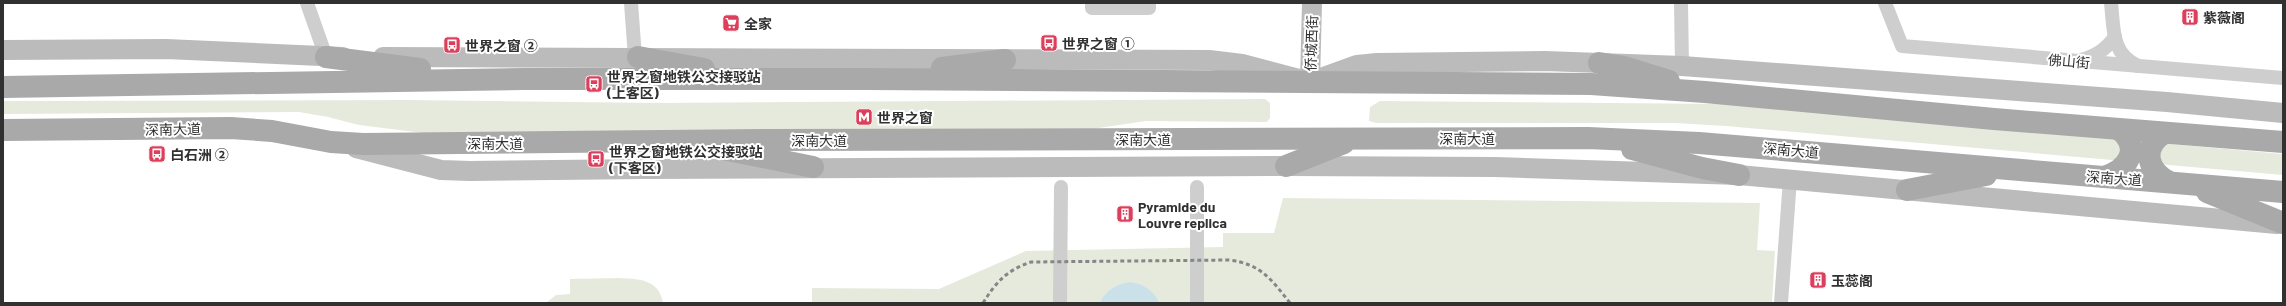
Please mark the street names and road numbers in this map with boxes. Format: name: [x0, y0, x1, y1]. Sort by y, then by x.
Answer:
street label: 侨城西街: [1302, 15, 1320, 71]
street label: 佛山街: [2047, 51, 2091, 71]
street label: 深南大道: [145, 120, 201, 138]
street label: 深南大道: [1439, 130, 1495, 147]
street label: 深南大道: [1115, 131, 1171, 148]
street label: 深南大道: [791, 132, 847, 149]
street label: 深南大道: [467, 135, 523, 152]
street label: 深南大道: [1762, 139, 1820, 161]
street label: 深南大道: [2085, 168, 2143, 188]

